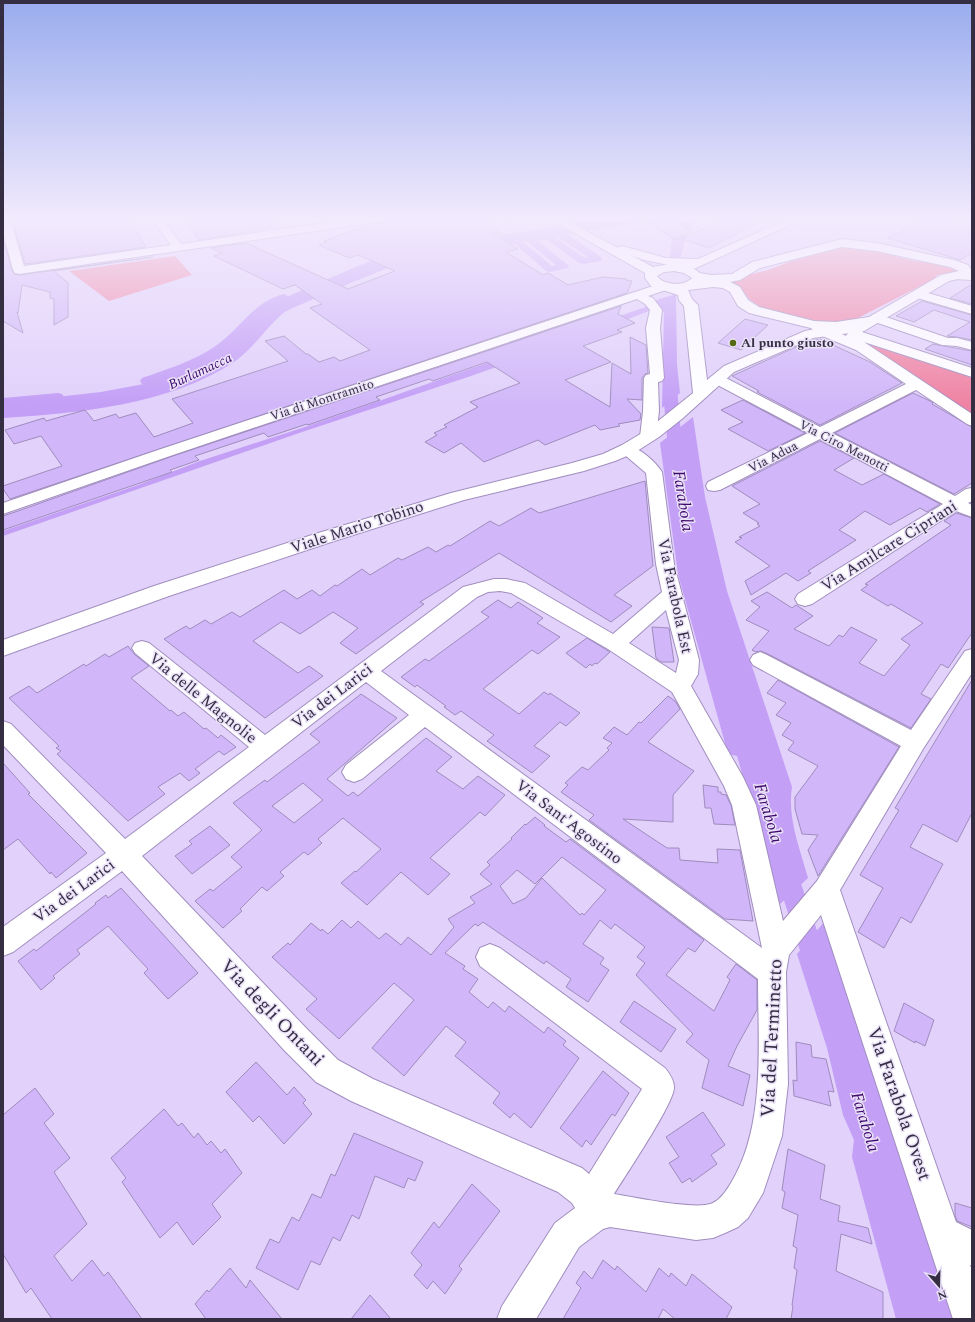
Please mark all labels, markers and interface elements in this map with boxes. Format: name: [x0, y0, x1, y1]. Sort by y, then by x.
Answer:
place label: Al punto giusto: [741, 333, 834, 353]
marker: Al punto giusto: [728, 338, 738, 348]
water label: Burlamacca: [165, 347, 235, 395]
street label: Via di Montramito: [267, 374, 377, 426]
street label: Via Ciro Menotti: [795, 415, 893, 477]
street label: Via Adua: [745, 436, 802, 478]
water label: Farabola: [665, 468, 701, 534]
street label: Viale Mario Tobino: [287, 494, 427, 560]
street label: Via Amilcare Cipriani: [816, 494, 962, 598]
street label: Via Farabola Est: [651, 536, 699, 656]
street label: Via delle Magnolie: [144, 647, 262, 749]
street label: Via dei Larici: [286, 657, 378, 735]
street label: Via Sant'Agostino: [510, 774, 628, 870]
water label: Farabola: [747, 780, 790, 847]
street label: Via dei Larici: [28, 853, 120, 929]
street label: Via degli Ontani: [213, 953, 331, 1073]
street label: Via del Terminetto: [753, 958, 791, 1118]
street label: Via Farabola Ovest: [862, 1024, 936, 1184]
water label: Farabola: [846, 1090, 884, 1154]
north arrow: [919, 1266, 959, 1306]
text: N: [935, 1285, 949, 1304]

